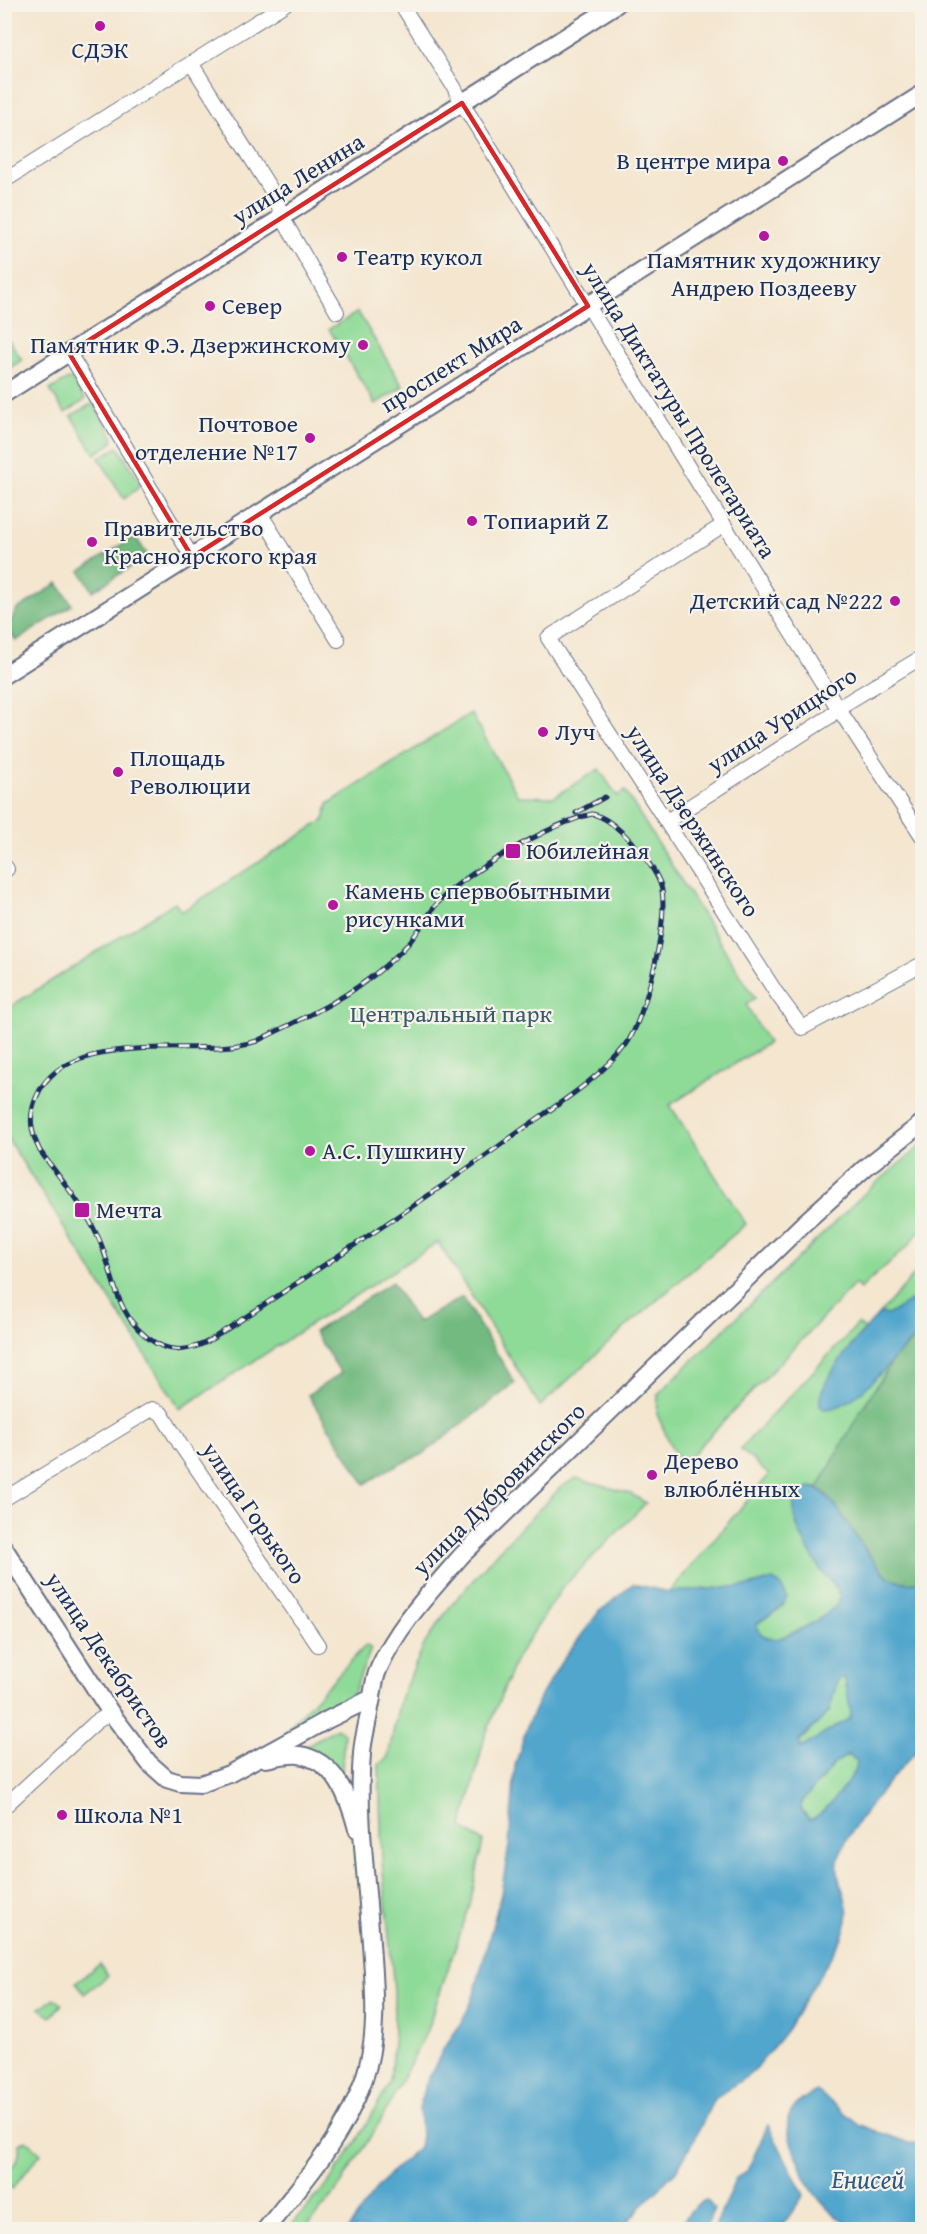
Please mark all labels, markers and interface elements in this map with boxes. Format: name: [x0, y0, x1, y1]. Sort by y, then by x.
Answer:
marker: СДЭК: [93, 19, 107, 33]
place label: СДЭК: [72, 32, 129, 67]
street label: улица Ленина: [224, 124, 371, 234]
place label: В центре мира: [616, 143, 772, 178]
marker: В центре мира: [776, 154, 790, 168]
marker: Памятник художнику Андрею Поздееву: [757, 229, 771, 243]
place label: Театр кукол: [354, 239, 483, 274]
place label: Памятник художнику Андрею Поздееву: [647, 242, 881, 305]
marker: Театр кукол: [335, 250, 349, 264]
street label: улица Диктатуры Пролетариата: [573, 254, 786, 565]
place label: Север: [222, 288, 282, 323]
marker: Север: [203, 299, 217, 313]
street label: проспект Мира: [373, 306, 529, 421]
place label: Памятник Ф.Э. Дзержинскому: [30, 327, 351, 362]
marker: Памятник Ф.Э. Дзержинскому: [356, 338, 370, 352]
place label: Почтовое отделение №17: [135, 406, 298, 469]
marker: Почтовое отделение №17: [303, 431, 317, 445]
place label: Топиарий Z: [484, 503, 608, 538]
place label: Правительство Красноярского края: [104, 510, 317, 573]
marker: Топиарий Z: [465, 514, 479, 528]
marker: Правительство Красноярского края: [85, 535, 99, 549]
place label: Детский сад №222: [689, 583, 883, 618]
marker: Детский сад №222: [888, 594, 902, 608]
street label: улица Урицкого: [699, 658, 864, 782]
place label: Луч: [555, 714, 595, 749]
street label: улица Дзержинского: [617, 717, 769, 924]
marker: Луч: [536, 725, 550, 739]
place label: Площадь Революции: [130, 740, 251, 803]
marker: Площадь Революции: [111, 765, 125, 779]
place label: Юбилейная: [526, 833, 649, 868]
marker: Юбилейная: [504, 842, 522, 860]
place label: Камень с первобытными рисунками: [345, 873, 611, 936]
marker: Камень с первобытными рисунками: [326, 898, 340, 912]
park label: Центральный парк: [350, 996, 552, 1031]
place label: А.С. Пушкину: [322, 1133, 465, 1168]
marker: А.С. Пушкину: [303, 1144, 317, 1158]
place label: Мечта: [96, 1192, 163, 1227]
marker: Мечта: [73, 1201, 91, 1219]
street label: улица Дубровинского: [403, 1394, 593, 1584]
street label: улица Горького: [193, 1434, 315, 1591]
place label: Дерево влюблённых: [663, 1443, 801, 1506]
marker: Дерево влюблённых: [645, 1468, 659, 1482]
street label: улица Декабристов: [37, 1564, 182, 1755]
place label: Школа №1: [74, 1797, 183, 1832]
marker: Школа №1: [55, 1808, 69, 1822]
water label: Енисей: [831, 2159, 905, 2198]

